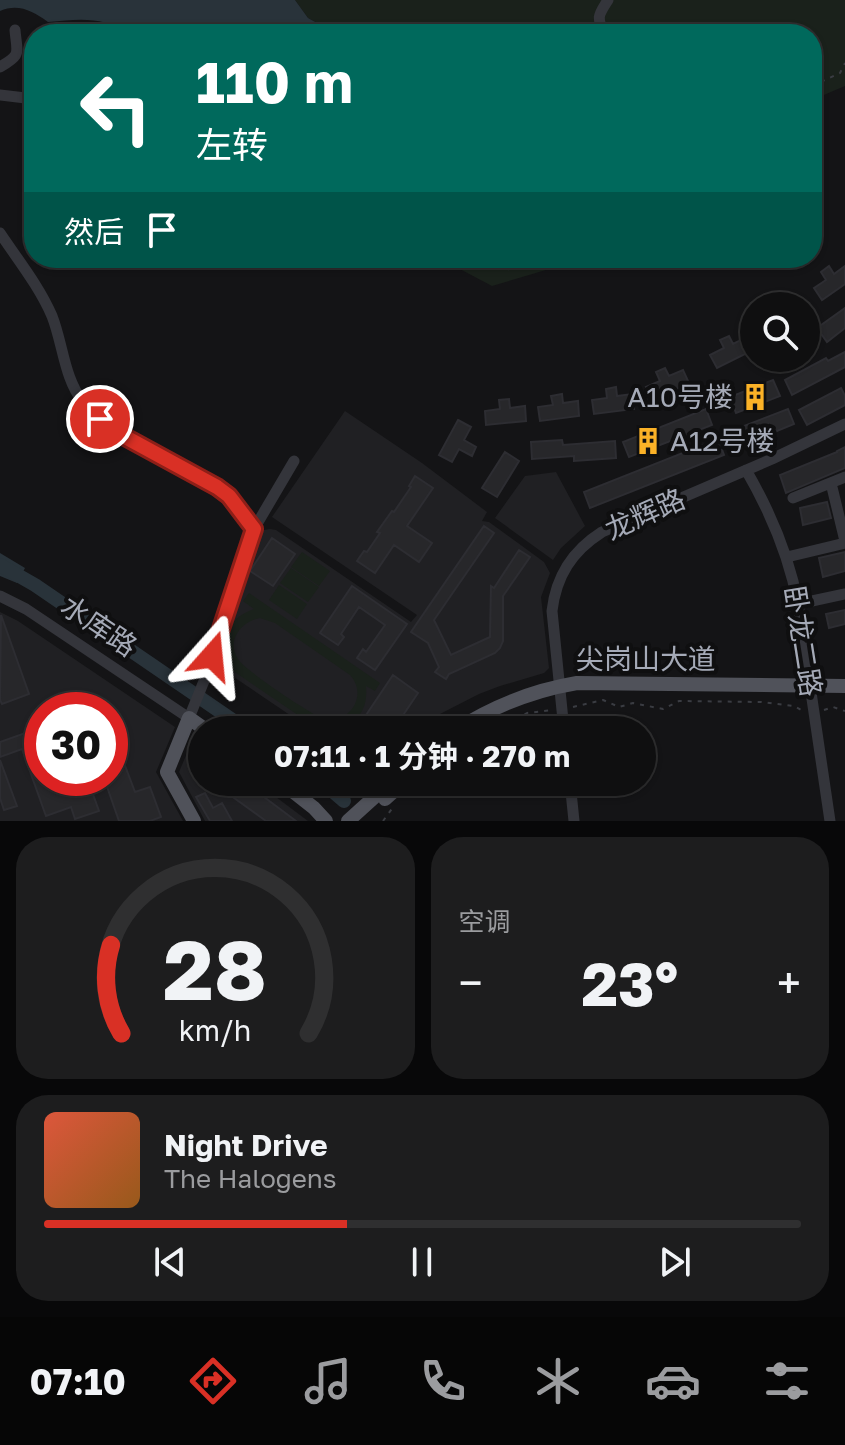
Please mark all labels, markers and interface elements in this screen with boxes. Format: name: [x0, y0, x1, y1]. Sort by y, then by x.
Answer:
text: 110 m: [196, 48, 353, 115]
icon: left: [64, 56, 168, 160]
text: 左转: [196, 123, 268, 166]
icon: arrive: [140, 208, 184, 252]
text: 然后: [64, 214, 124, 250]
map controls: [740, 292, 820, 372]
button: search: [740, 292, 820, 372]
place label: A10号楼: [627, 380, 733, 413]
building icon: A10号楼: [740, 382, 770, 412]
pin: [66, 385, 134, 453]
icon: arrive: [78, 397, 122, 441]
place label: A12号楼: [670, 424, 775, 457]
building icon: A12号楼: [633, 426, 663, 456]
street label: 龙辉路: [600, 481, 690, 546]
street label: 卧龙二路: [778, 583, 829, 699]
street label: 水库路: [55, 588, 143, 663]
position arrow: [170, 614, 254, 698]
street label: 尖岗山大道: [576, 642, 716, 675]
speed limit sign: 30: [24, 692, 128, 796]
text: 07:11 · 1 分钟 · 270 m: [274, 738, 570, 774]
text: 空调: [459, 906, 511, 937]
text: 28: [163, 918, 267, 1018]
text: 23°: [581, 947, 678, 1019]
text: −: [459, 956, 483, 1009]
text: +: [777, 956, 801, 1009]
text: km/h: [179, 1013, 252, 1047]
text: Night Drive: [164, 1127, 328, 1163]
text: The Halogens: [164, 1163, 337, 1194]
icon: previous: [148, 1240, 192, 1284]
icon: pause: [400, 1240, 444, 1284]
icon: next: [653, 1240, 697, 1284]
icon: directions: [185, 1353, 241, 1409]
icon: music: [300, 1353, 356, 1409]
icon: phone: [415, 1353, 471, 1409]
icon: climate: [530, 1353, 586, 1409]
icon: car: [645, 1353, 701, 1409]
icon: filters: [759, 1353, 815, 1409]
text: 07:10: [29, 1360, 126, 1403]

